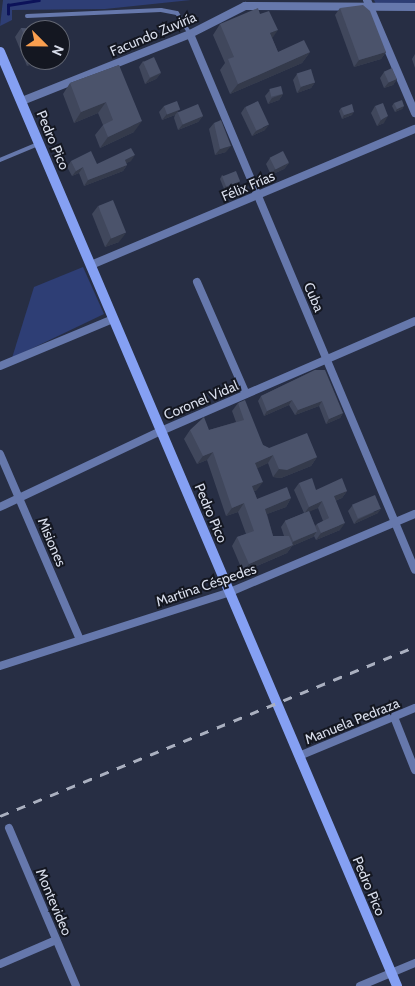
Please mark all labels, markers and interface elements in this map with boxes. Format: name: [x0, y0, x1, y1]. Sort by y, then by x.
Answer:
street label: Facundo Zuviría: [107, 8, 199, 60]
north arrow: [20, 20, 70, 70]
text: N: [48, 42, 68, 59]
street label: Pedro Pico: [33, 108, 73, 172]
street label: Félix Frías: [219, 167, 277, 205]
street label: Cuba: [300, 280, 328, 314]
street label: Coronel Vidal: [161, 377, 241, 423]
street label: Pedro Pico: [191, 481, 231, 545]
street label: Misiones: [34, 515, 70, 569]
street label: Martina Céspedes: [154, 560, 258, 610]
street label: Manuela Pedraza: [302, 694, 402, 748]
street label: Pedro Pico: [349, 854, 389, 918]
street label: Montevideo: [32, 866, 76, 938]

